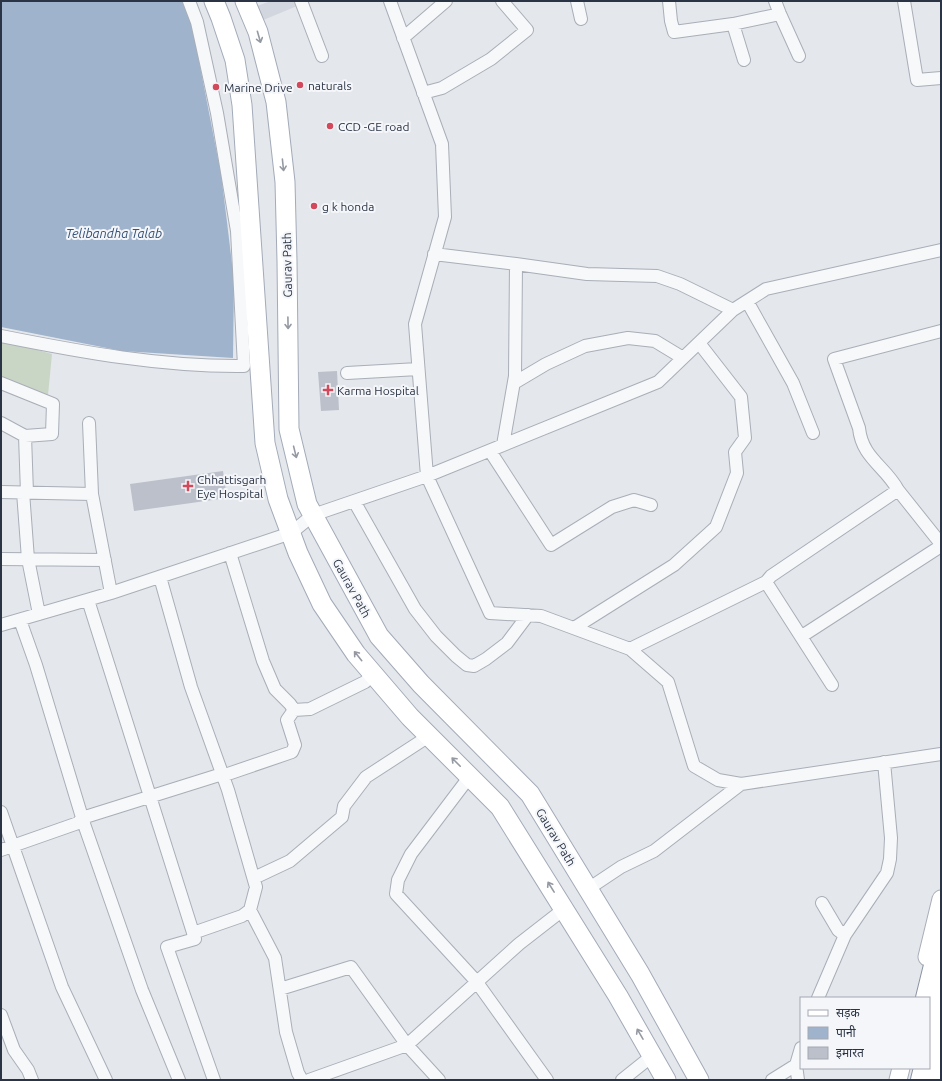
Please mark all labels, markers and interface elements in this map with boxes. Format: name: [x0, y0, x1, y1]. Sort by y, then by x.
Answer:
one-way arrow: [256, 31, 263, 44]
place label: naturals: [308, 79, 352, 92]
marker: naturals: [295, 80, 305, 90]
place label: Marine Drive: [224, 81, 293, 94]
marker: Marine Drive: [211, 82, 221, 92]
place label: CCD -GE road: [338, 120, 409, 133]
marker: CCD -GE road: [325, 121, 335, 131]
one-way arrow: [279, 158, 287, 171]
place label: g k honda: [322, 200, 374, 213]
marker: g k honda: [309, 201, 319, 211]
water label: Telibandha Talab: [66, 226, 162, 240]
street label: Gaurav Path: [280, 232, 294, 298]
one-way arrow: [284, 316, 292, 329]
marker: Karma Hospital: [322, 384, 334, 396]
place label: Karma Hospital: [337, 384, 419, 397]
one-way arrow: [291, 445, 299, 458]
place label: Chhattisgarh Eye Hospital: [197, 473, 266, 500]
marker: Chhattisgarh Eye Hospital: [182, 480, 194, 492]
street label: Gaurav Path: [331, 556, 373, 620]
one-way arrow: [354, 651, 363, 662]
one-way arrow: [451, 757, 461, 767]
street label: Gaurav Path: [534, 806, 578, 868]
one-way arrow: [546, 881, 554, 893]
legend: [800, 997, 930, 1069]
text: सड़क: [836, 1006, 861, 1020]
text: पानी: [836, 1025, 857, 1039]
one-way arrow: [636, 1028, 644, 1040]
text: इमारत: [836, 1046, 865, 1060]

